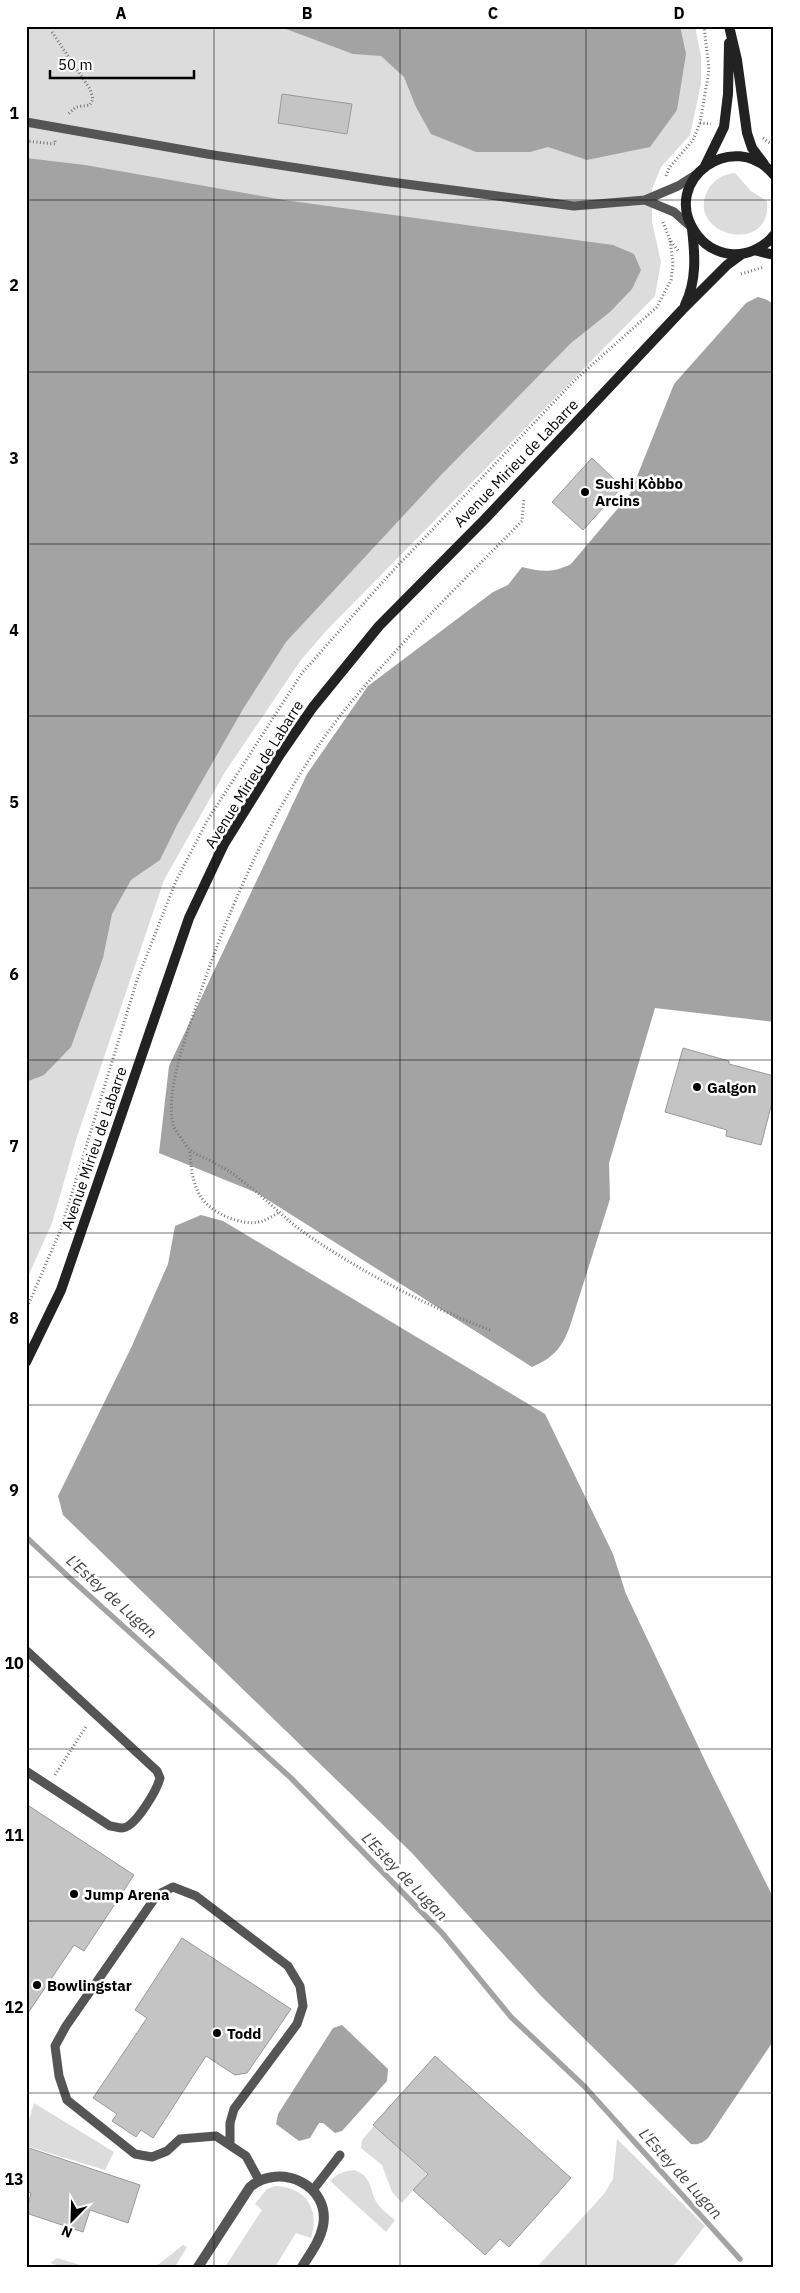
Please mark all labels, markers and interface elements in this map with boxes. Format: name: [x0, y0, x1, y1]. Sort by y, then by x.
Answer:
text: A: [116, 3, 127, 23]
text: B: [302, 3, 313, 23]
text: C: [488, 3, 498, 23]
text: D: [673, 3, 685, 23]
scale bar: [50, 48, 194, 80]
text: 50 m: [58, 55, 93, 74]
text: 1: [9, 103, 19, 123]
text: 2: [9, 275, 19, 295]
street label: Avenue Mirieu de Labarre: [450, 395, 582, 531]
text: 3: [9, 448, 19, 468]
place label: Sushi Kòbbo Arcins: [595, 474, 683, 510]
marker: Sushi Kòbbo Arcins: [579, 486, 591, 498]
text: 4: [9, 620, 19, 640]
street label: Avenue Mirieu de Labarre: [201, 696, 307, 852]
text: 5: [9, 792, 19, 812]
text: 6: [9, 964, 19, 984]
street label: Avenue Mirieu de Labarre: [57, 1064, 131, 1232]
place label: Galgon: [707, 1078, 756, 1097]
marker: Galgon: [691, 1081, 703, 1093]
text: 7: [9, 1136, 19, 1156]
text: 8: [9, 1308, 19, 1328]
text: 9: [9, 1480, 19, 1500]
water label: L'Estey de Lugan: [62, 1550, 162, 1642]
text: 10: [4, 1653, 24, 1673]
text: 11: [4, 1825, 24, 1845]
water label: L'Estey de Lugan: [358, 1828, 452, 1924]
place label: Jump Arena: [84, 1885, 170, 1904]
marker: Jump Arena: [68, 1888, 80, 1900]
place label: Bowlingstar: [47, 1976, 132, 1995]
marker: Bowlingstar: [31, 1979, 43, 1991]
text: 12: [4, 1997, 24, 2017]
place label: Todd: [227, 2024, 262, 2043]
marker: Todd: [211, 2027, 223, 2039]
water label: L'Estey de Lugan: [635, 2123, 727, 2223]
text: 13: [4, 2169, 24, 2189]
north arrow: [48, 2196, 98, 2246]
text: N: [59, 2222, 75, 2242]

